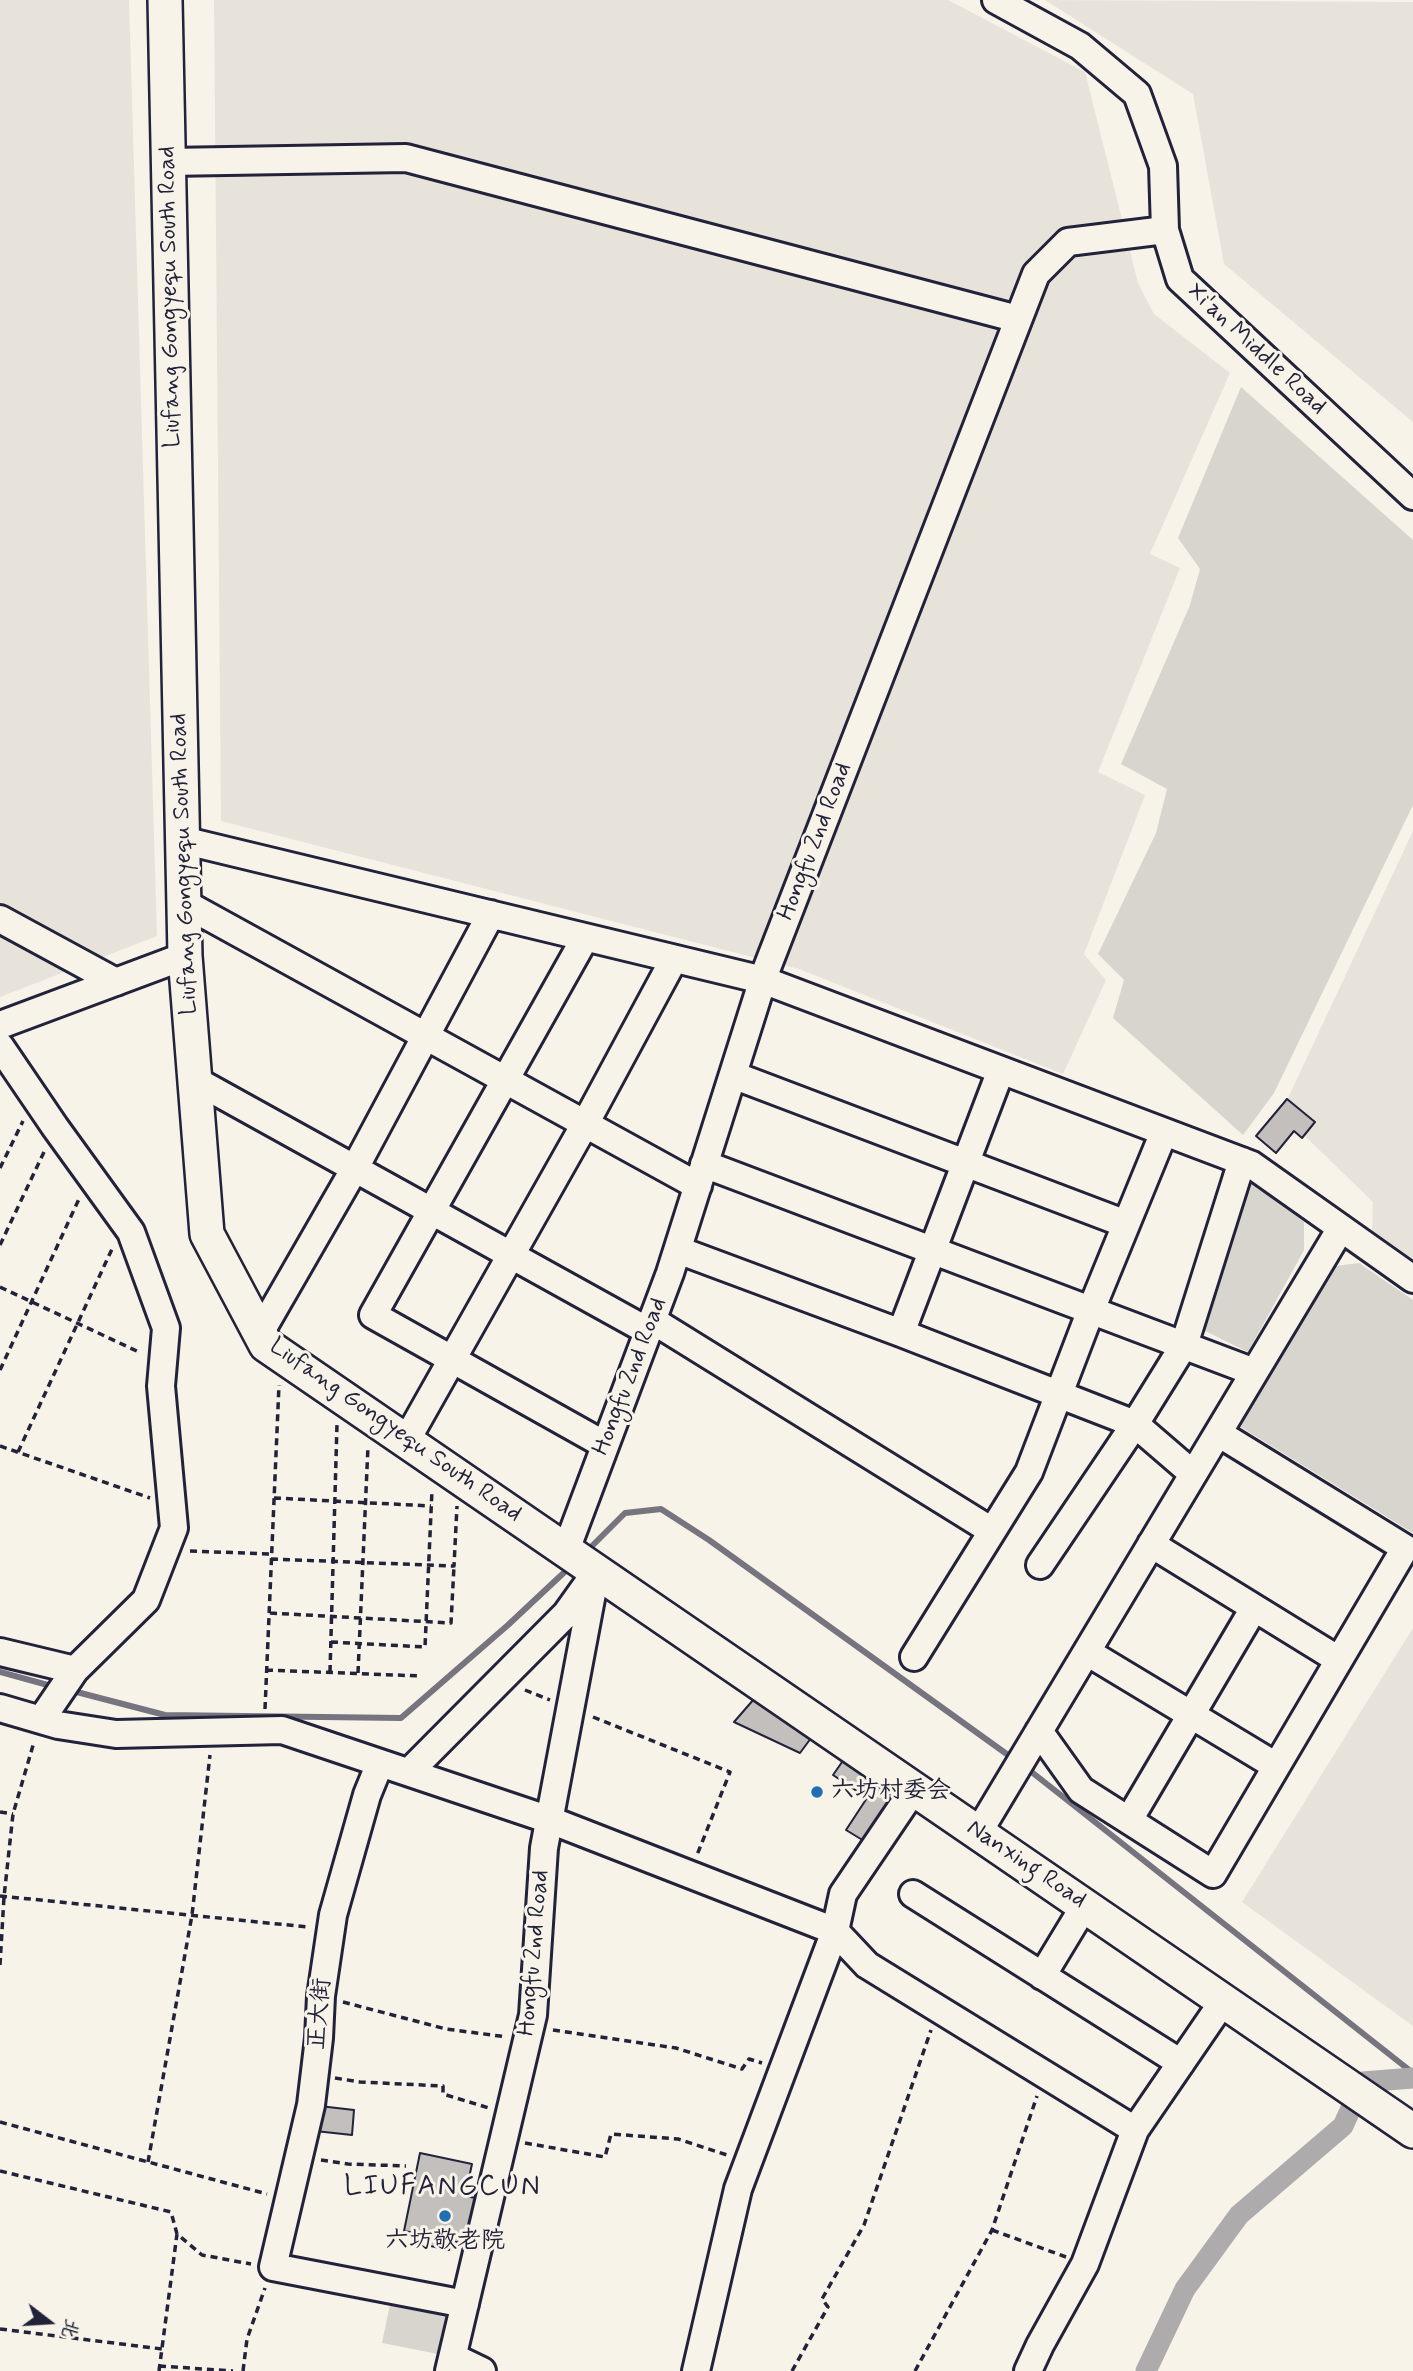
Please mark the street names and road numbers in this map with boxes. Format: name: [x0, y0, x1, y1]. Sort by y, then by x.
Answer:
street label: Liufang Gongyequ South Road: [154, 146, 188, 448]
street label: Xi'an Middle Road: [1180, 278, 1332, 422]
street label: Liufang Gongyequ South Road: [165, 713, 205, 1015]
street label: Hongfu 2nd Road: [773, 759, 859, 925]
street label: Hongfu 2nd Road: [588, 1294, 674, 1460]
street label: Liufang Gongyequ South Road: [263, 1333, 527, 1529]
street label: Nanxing Road: [961, 1814, 1091, 1916]
street label: Hongfu 2nd Road: [513, 1869, 557, 2037]
street label: 正大街: [304, 1977, 338, 2051]

